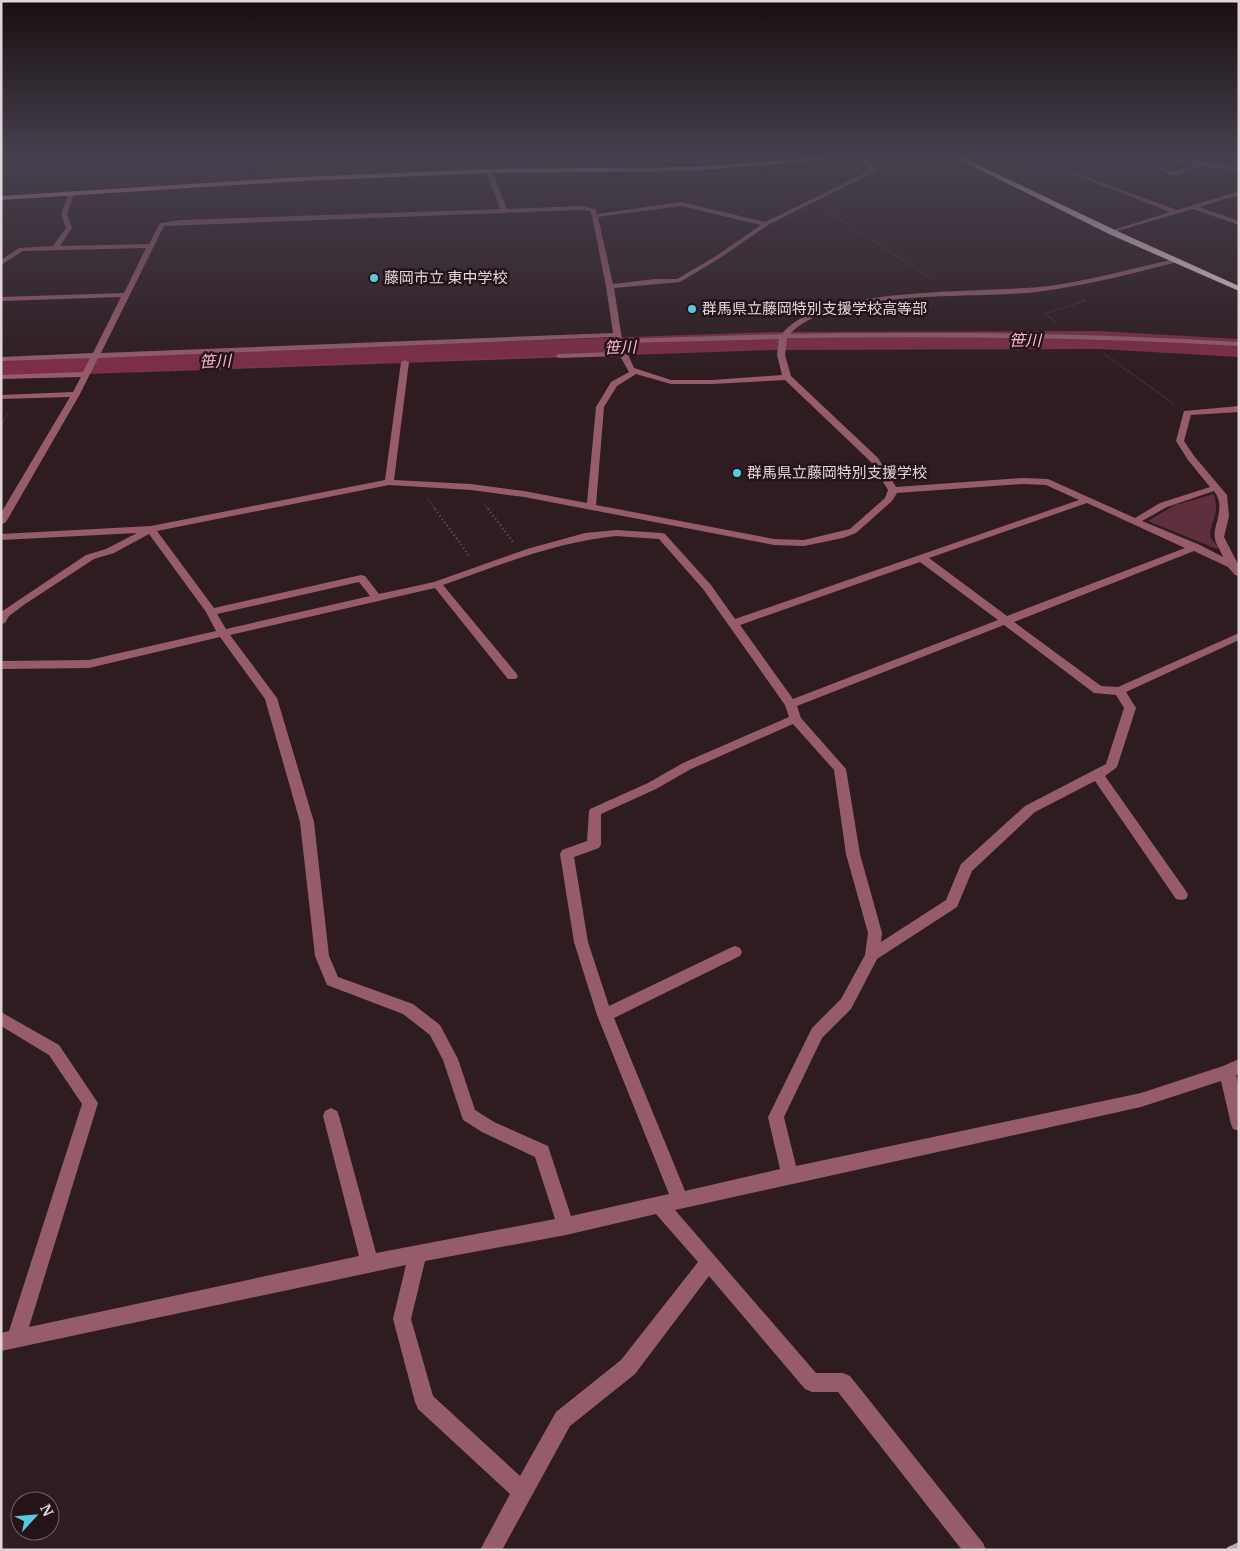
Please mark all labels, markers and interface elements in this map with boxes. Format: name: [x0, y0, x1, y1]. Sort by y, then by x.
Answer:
place label: 藤岡市立 東中学校: [384, 268, 508, 287]
marker: 藤岡市立 東中学校: [368, 272, 380, 284]
place label: 群馬県立藤岡特別支援学校高等部: [702, 299, 927, 318]
marker: 群馬県立藤岡特別支援学校高等部: [686, 303, 698, 315]
water label: 笹川: [1009, 330, 1043, 350]
water label: 笹川: [604, 336, 638, 358]
water label: 笹川: [199, 350, 233, 372]
place label: 群馬県立藤岡特別支援学校: [747, 463, 927, 482]
marker: 群馬県立藤岡特別支援学校: [731, 467, 743, 479]
north arrow: [10, 1491, 60, 1541]
text: N: [36, 1501, 57, 1519]

